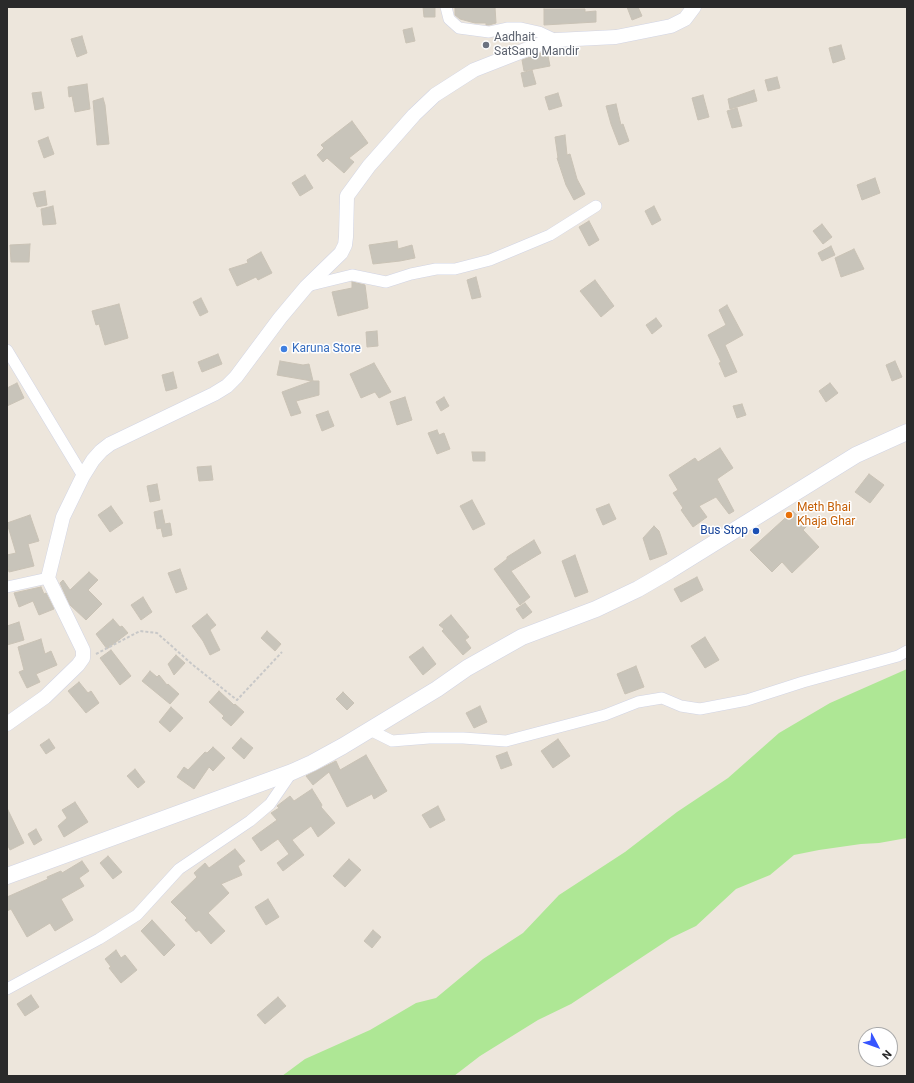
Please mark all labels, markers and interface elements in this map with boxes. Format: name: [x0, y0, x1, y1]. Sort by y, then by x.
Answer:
place label: Aadhait SatSang Mandir: [494, 31, 579, 59]
marker: Aadhait SatSang Mandir: [481, 40, 491, 50]
place label: Karuna Store: [292, 342, 361, 356]
marker: Karuna Store: [279, 344, 289, 354]
place label: Meth Bhai Khaja Ghar: [797, 501, 855, 529]
marker: Meth Bhai Khaja Ghar: [784, 510, 794, 520]
place label: Bus Stop: [700, 524, 748, 538]
marker: Bus Stop: [751, 526, 761, 536]
north arrow: [858, 1027, 898, 1067]
text: N: [879, 1047, 894, 1062]

